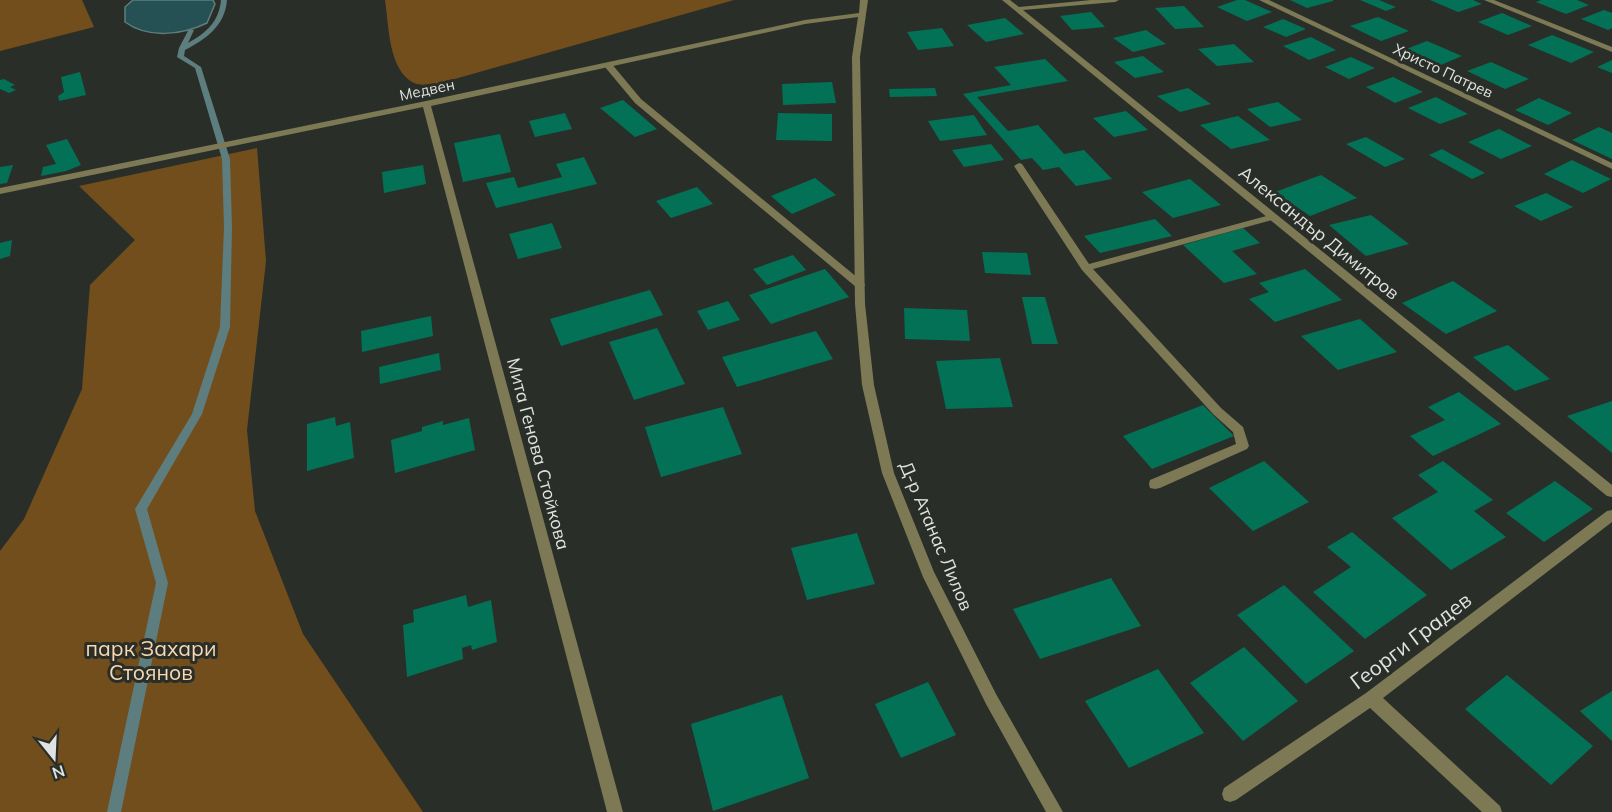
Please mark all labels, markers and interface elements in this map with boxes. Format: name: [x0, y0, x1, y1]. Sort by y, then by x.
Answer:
street label: Христо Патрев: [1390, 39, 1496, 102]
street label: Медвен: [398, 74, 456, 105]
street label: Александър Димитров: [1234, 161, 1404, 304]
street label: Мита Генова Стойкова: [502, 355, 575, 552]
street label: Д-р Атанас Лилов: [895, 458, 978, 614]
street label: Георги Градев: [1345, 586, 1476, 694]
park label: парк Захари Стоянов: [86, 635, 216, 685]
north arrow: [24, 728, 84, 788]
text: N: [50, 761, 67, 784]

